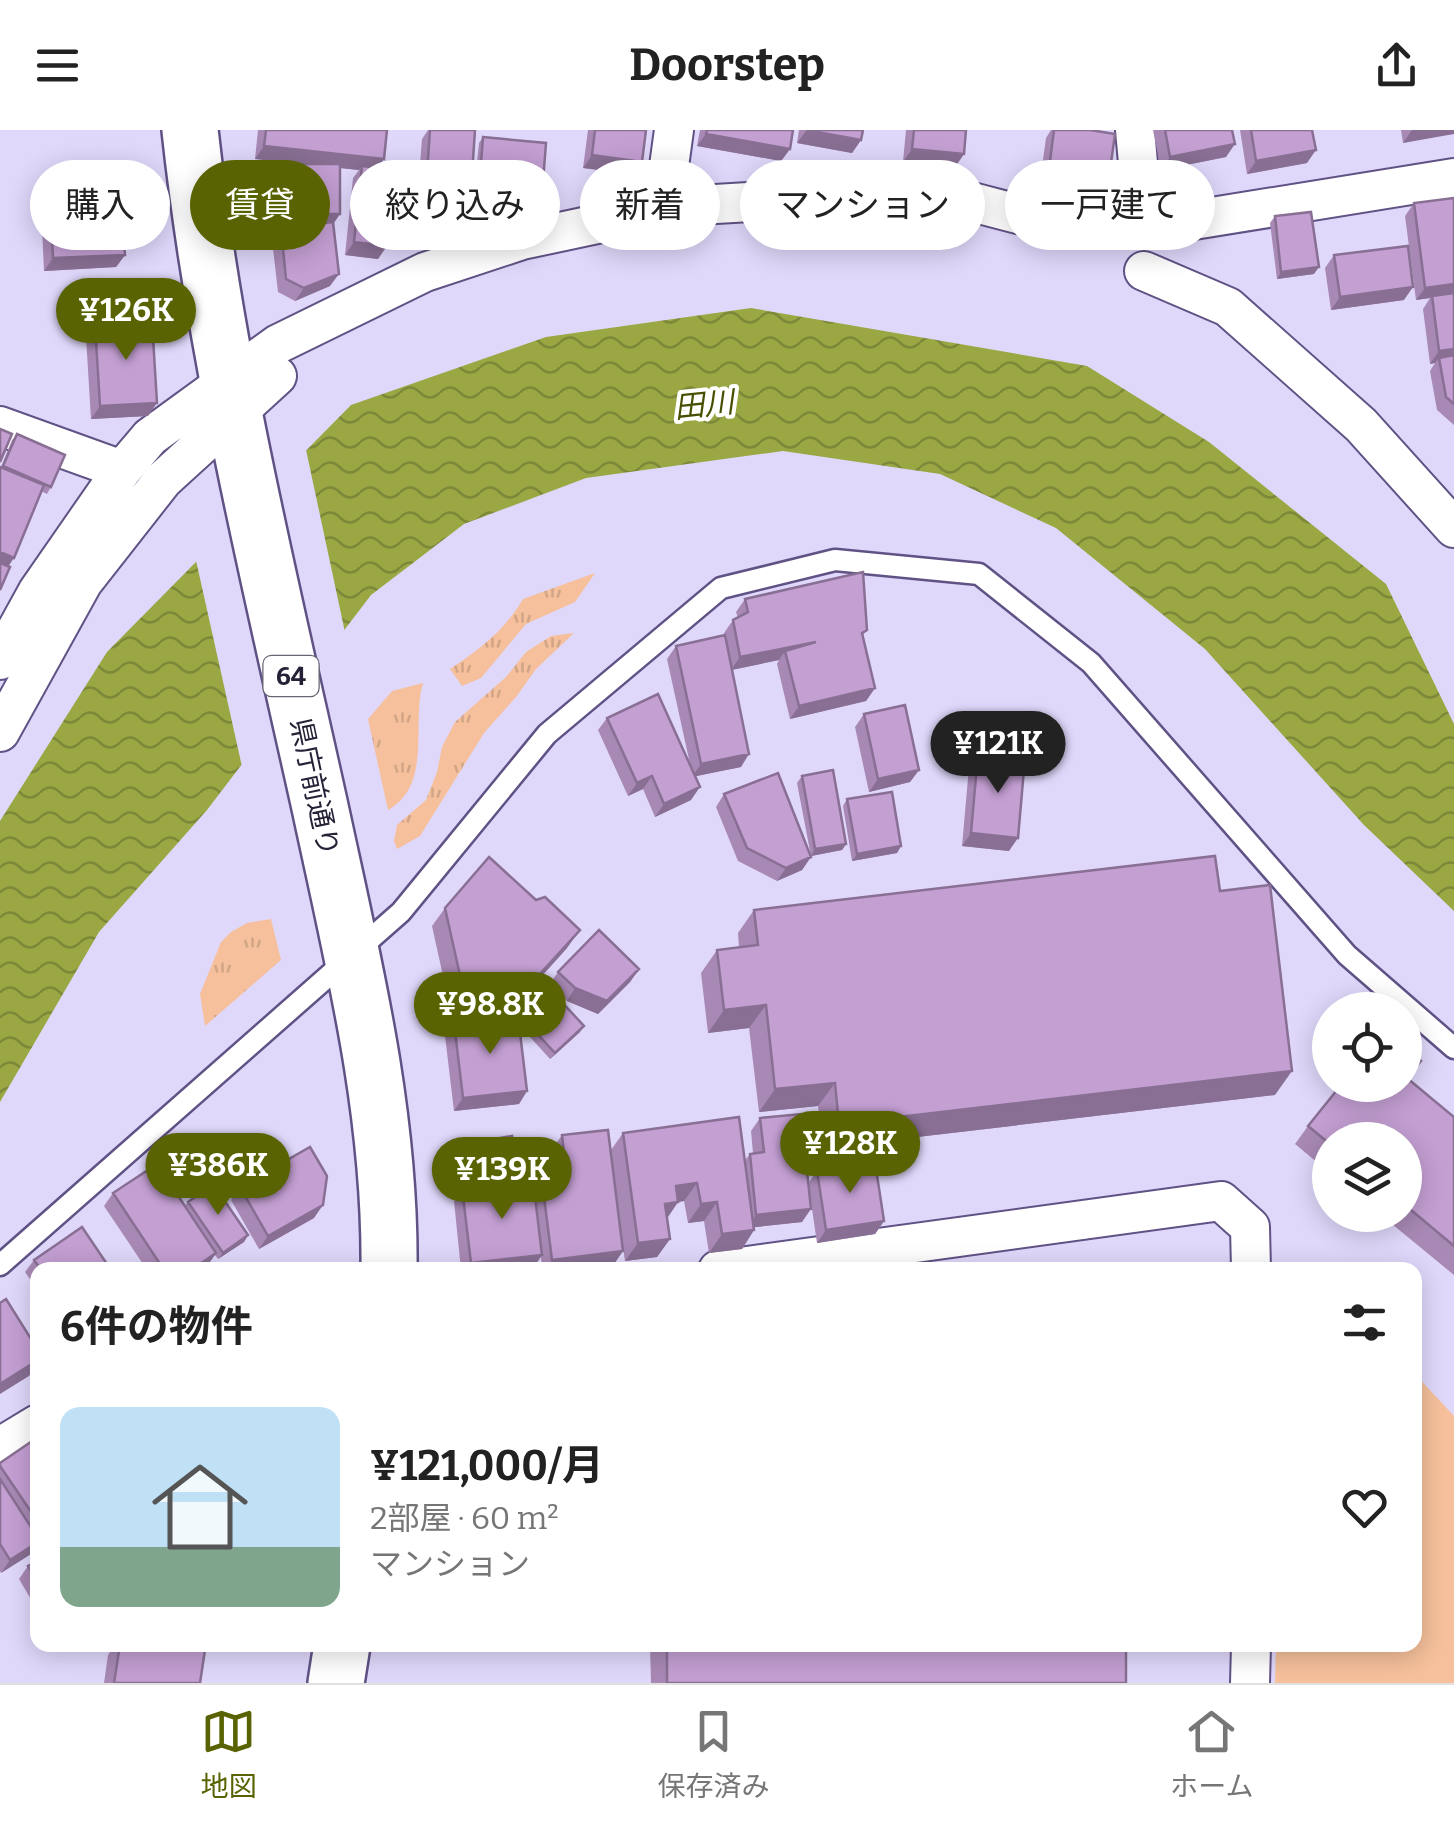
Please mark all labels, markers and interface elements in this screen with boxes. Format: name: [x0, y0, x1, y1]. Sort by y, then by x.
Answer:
icon: menu: [30, 38, 85, 93]
text: Doorstep: [629, 38, 825, 92]
icon: share: [1369, 38, 1424, 93]
chip: 購入: [30, 160, 170, 250]
chip: 賃貸: [190, 160, 330, 250]
chip: 絞り込み: [350, 160, 560, 250]
chip: 新着: [580, 160, 720, 250]
chip: マンション: [740, 160, 985, 250]
chip: 一戸建て: [1005, 160, 1215, 250]
pin: ¥126K: [56, 278, 196, 363]
text: ¥126K: [78, 291, 174, 329]
water label: 田川: [672, 384, 739, 426]
road number: 64: [264, 656, 318, 696]
pin: ¥121K: [928, 711, 1068, 796]
street label: 県庁前通り: [284, 715, 345, 859]
text: ¥121K: [953, 724, 1043, 762]
pin: ¥98.8K: [409, 972, 571, 1057]
text: ¥98.8K: [436, 985, 544, 1023]
map controls: [1312, 992, 1422, 1232]
button: locate: [1312, 992, 1422, 1102]
pin: ¥128K: [780, 1111, 920, 1196]
button: layers: [1312, 1122, 1422, 1232]
text: ¥128K: [802, 1124, 898, 1162]
pin: ¥386K: [148, 1133, 288, 1218]
pin: ¥139K: [432, 1137, 572, 1222]
text: ¥386K: [167, 1146, 269, 1184]
text: ¥139K: [454, 1150, 550, 1188]
icon: filters: [1337, 1295, 1392, 1350]
text: 6件の物件: [60, 1302, 253, 1352]
text: ¥121,000/月: [370, 1441, 604, 1491]
icon: home: [140, 1447, 260, 1567]
icon: heart: [1337, 1480, 1392, 1535]
text: 2部屋 · 60 m²: [370, 1499, 559, 1537]
text: マンション: [370, 1545, 530, 1583]
tab: 地図: [200, 1704, 256, 1804]
tab: 保存済み: [657, 1704, 769, 1804]
tab: ホーム: [1170, 1704, 1254, 1804]

